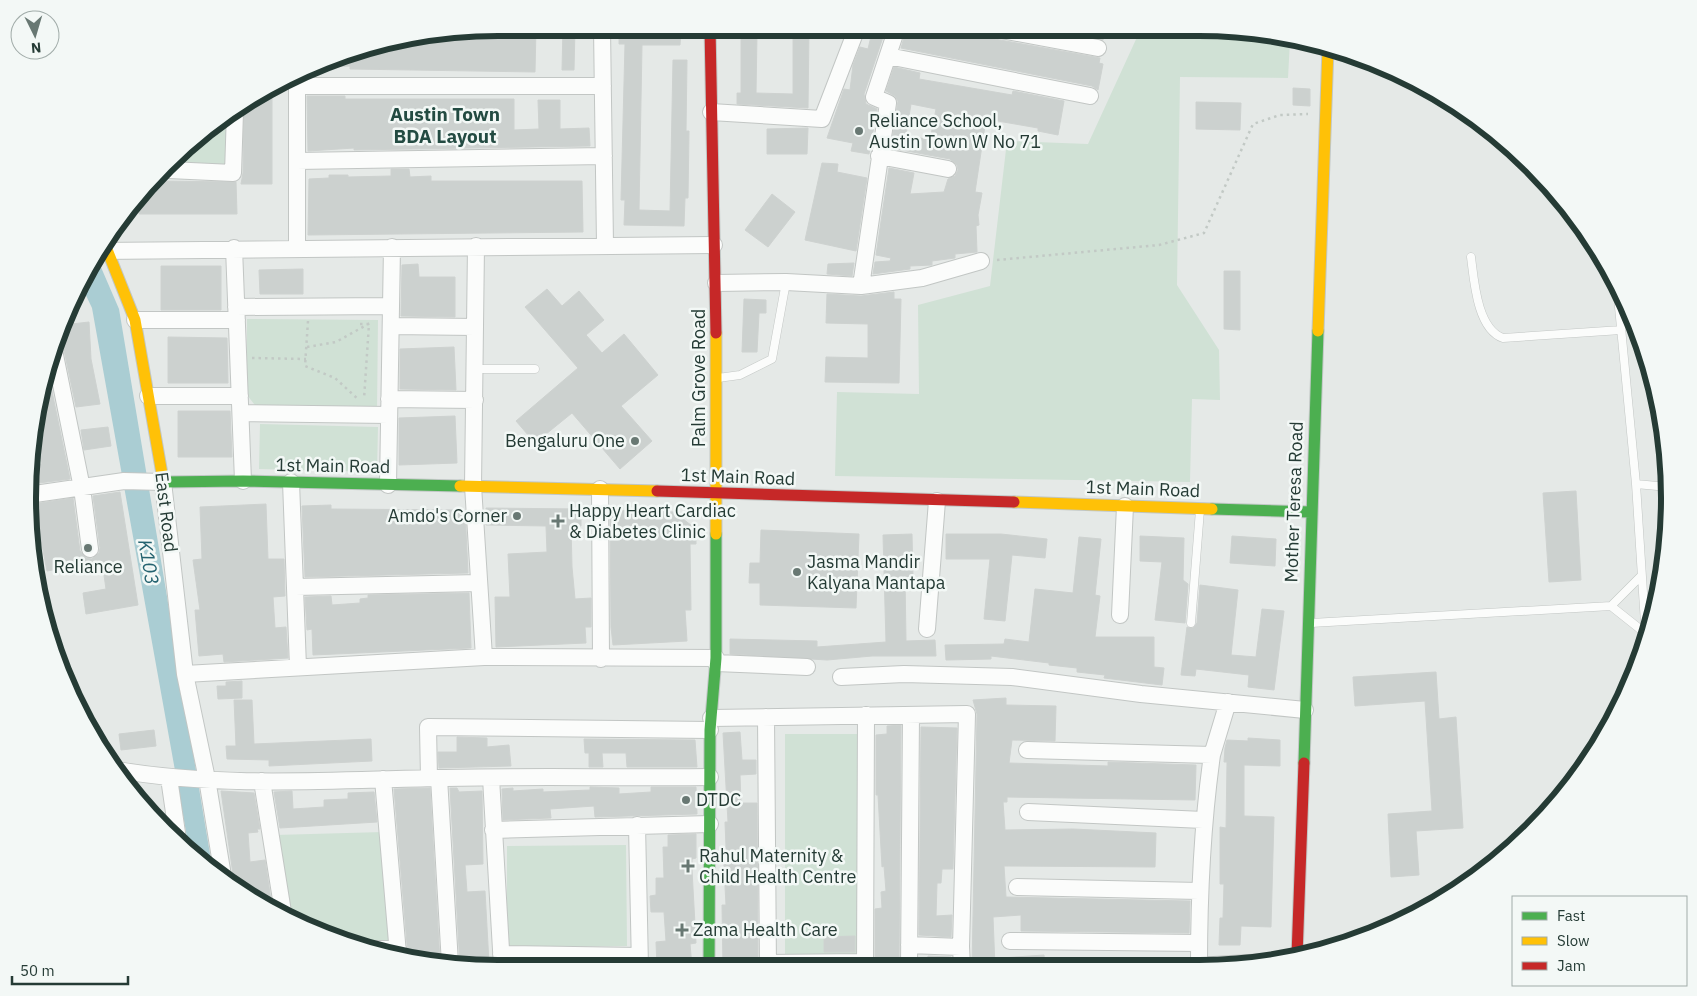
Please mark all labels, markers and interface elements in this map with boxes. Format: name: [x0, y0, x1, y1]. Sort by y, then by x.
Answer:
north arrow: [10, 10, 60, 60]
text: N: [30, 39, 42, 57]
district label: Austin Town BDA Layout: [390, 102, 500, 148]
place label: Reliance School, Austin Town W No 71: [869, 109, 1041, 153]
marker: Reliance School, Austin Town W No 71: [853, 125, 865, 137]
street label: Palm Grove Road: [687, 309, 710, 447]
street label: Mother Teresa Road: [1279, 421, 1308, 583]
place label: Bengaluru One: [505, 429, 625, 452]
marker: Bengaluru One: [629, 435, 641, 447]
street label: 1st Main Road: [276, 453, 390, 478]
street label: 1st Main Road: [680, 463, 796, 490]
street label: East Road: [150, 470, 183, 553]
street label: 1st Main Road: [1085, 475, 1201, 502]
place label: Happy Heart Cardiac & Diabetes Clinic: [569, 499, 736, 543]
place label: Amdo's Corner: [388, 504, 507, 527]
marker: Amdo's Corner: [511, 510, 523, 522]
marker: Happy Heart Cardiac & Diabetes Clinic: [551, 514, 565, 528]
water label: K103: [133, 537, 165, 587]
marker: Reliance: [82, 542, 94, 554]
place label: Jasma Mandir Kalyana Mantapa: [807, 550, 946, 594]
place label: Reliance: [53, 555, 123, 578]
marker: Jasma Mandir Kalyana Mantapa: [791, 566, 803, 578]
place label: DTDC: [696, 788, 741, 811]
marker: DTDC: [680, 794, 692, 806]
place label: Rahul Maternity & Child Health Centre: [699, 844, 856, 888]
marker: Rahul Maternity & Child Health Centre: [681, 859, 695, 873]
legend: [1512, 896, 1687, 986]
text: Fast: [1557, 906, 1585, 925]
place label: Zama Health Care: [693, 918, 838, 941]
marker: Zama Health Care: [675, 923, 689, 937]
text: Slow: [1557, 931, 1590, 950]
scale bar: [12, 954, 129, 986]
text: Jam: [1557, 956, 1586, 975]
text: 50 m: [20, 961, 55, 980]

